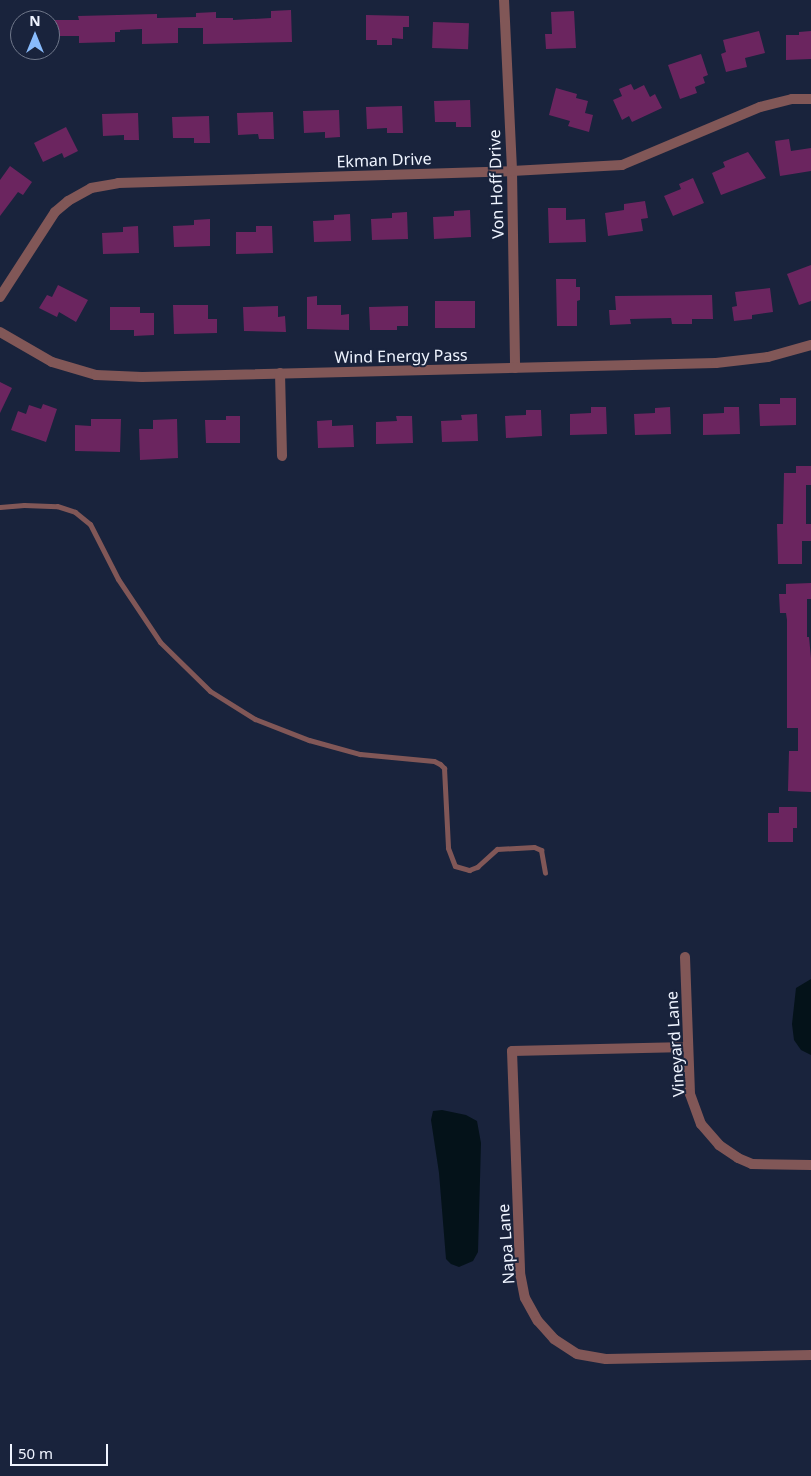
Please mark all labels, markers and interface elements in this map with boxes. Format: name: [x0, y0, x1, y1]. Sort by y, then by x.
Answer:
north arrow: [10, 10, 60, 60]
text: N: [29, 11, 41, 30]
street label: Von Hoff Drive: [484, 129, 508, 239]
street label: Ekman Drive: [336, 149, 432, 171]
street label: Wind Energy Pass: [334, 345, 468, 367]
street label: Vineyard Lane: [662, 990, 688, 1098]
street label: Napa Lane: [494, 1203, 518, 1285]
scale bar: [12, 1434, 110, 1466]
text: 50 m: [18, 1443, 53, 1463]

